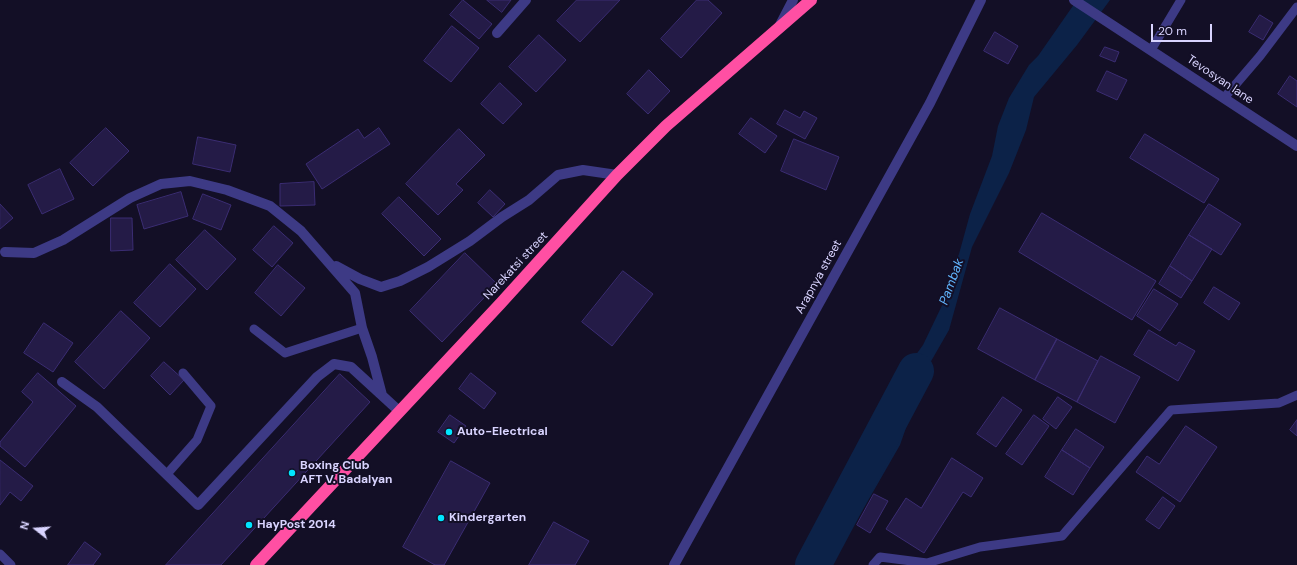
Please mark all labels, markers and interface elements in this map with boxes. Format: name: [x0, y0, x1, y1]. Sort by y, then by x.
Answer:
scale bar: [1153, 16, 1214, 42]
text: 20 m: [1158, 23, 1187, 39]
street label: Tevosyan lane: [1184, 53, 1256, 107]
street label: Narekatsi street: [481, 229, 551, 303]
street label: Arapnya street: [793, 238, 845, 316]
water label: Pambak: [936, 257, 968, 307]
place label: Auto-Electrical: [457, 425, 548, 439]
marker: Auto-Electrical: [444, 427, 454, 437]
place label: Boxing Club AFT V. Badalyan: [300, 459, 392, 487]
marker: Boxing Club AFT V. Badalyan: [287, 468, 297, 478]
north arrow: [16, 509, 56, 549]
place label: Kindergarten: [449, 511, 526, 525]
marker: Kindergarten: [436, 513, 446, 523]
place label: HayPost 2014: [257, 518, 336, 532]
text: N: [17, 520, 32, 531]
marker: HayPost 2014: [244, 520, 254, 530]

